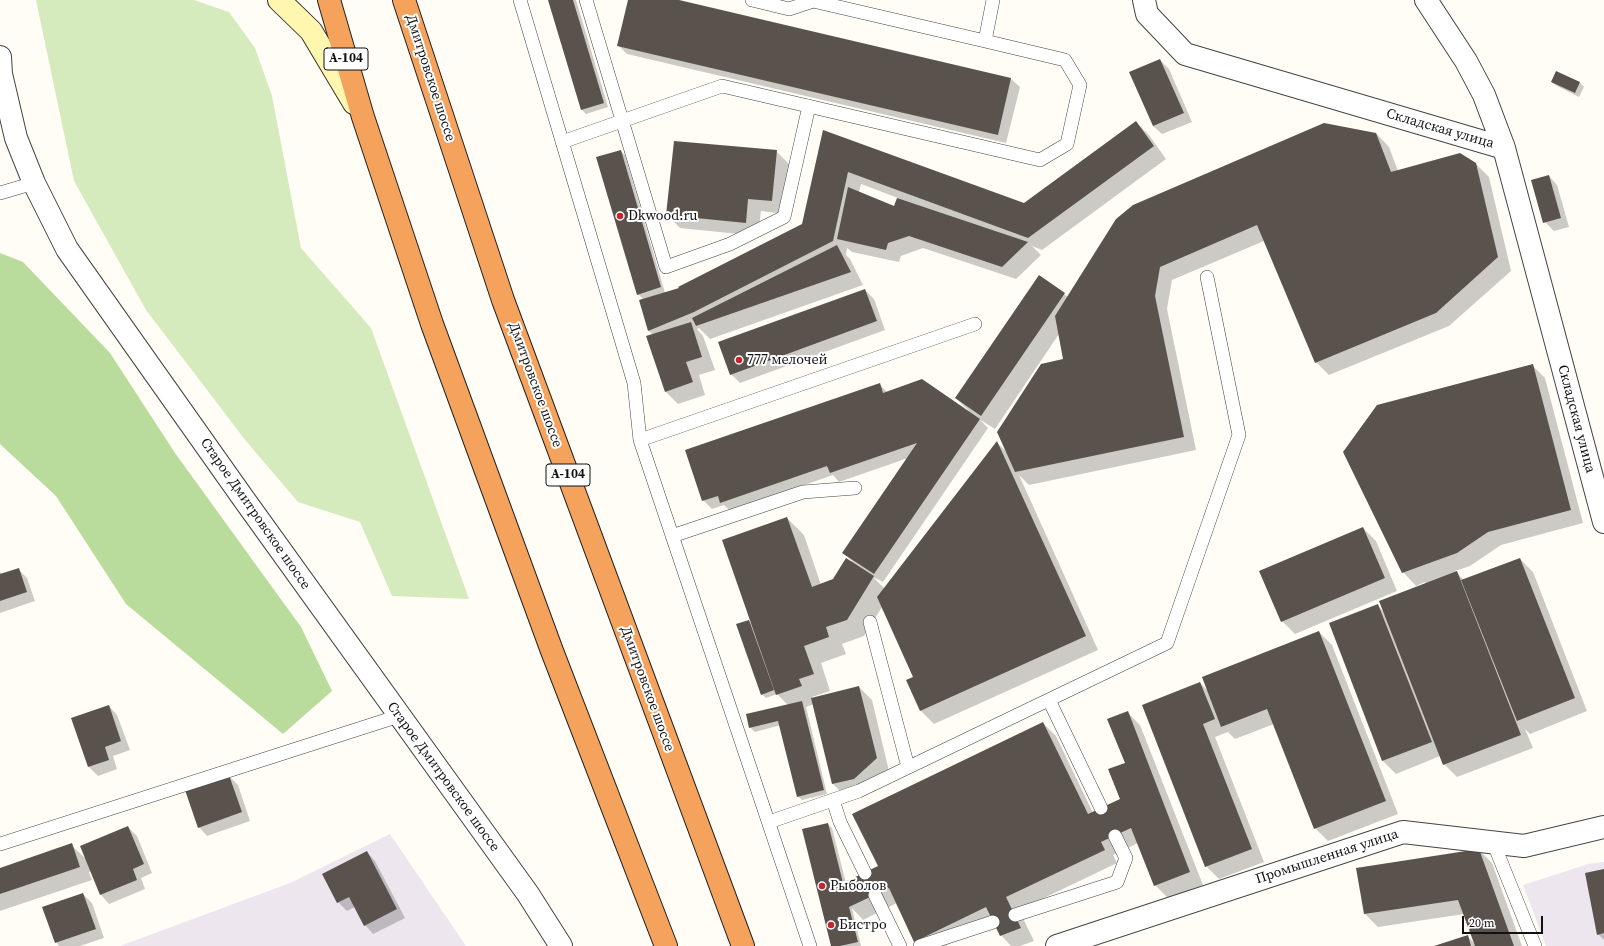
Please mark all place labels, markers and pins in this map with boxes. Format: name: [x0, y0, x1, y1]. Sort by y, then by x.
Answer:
place label: Dkwood.ru: [628, 208, 697, 224]
marker: Dkwood.ru: [615, 211, 625, 221]
place label: 777 мелочей: [747, 352, 828, 368]
marker: 777 мелочей: [734, 355, 744, 365]
place label: Рыболов: [830, 878, 886, 894]
marker: Рыболов: [817, 881, 827, 891]
place label: Бистро: [839, 917, 887, 933]
marker: Бистро: [826, 920, 836, 930]

